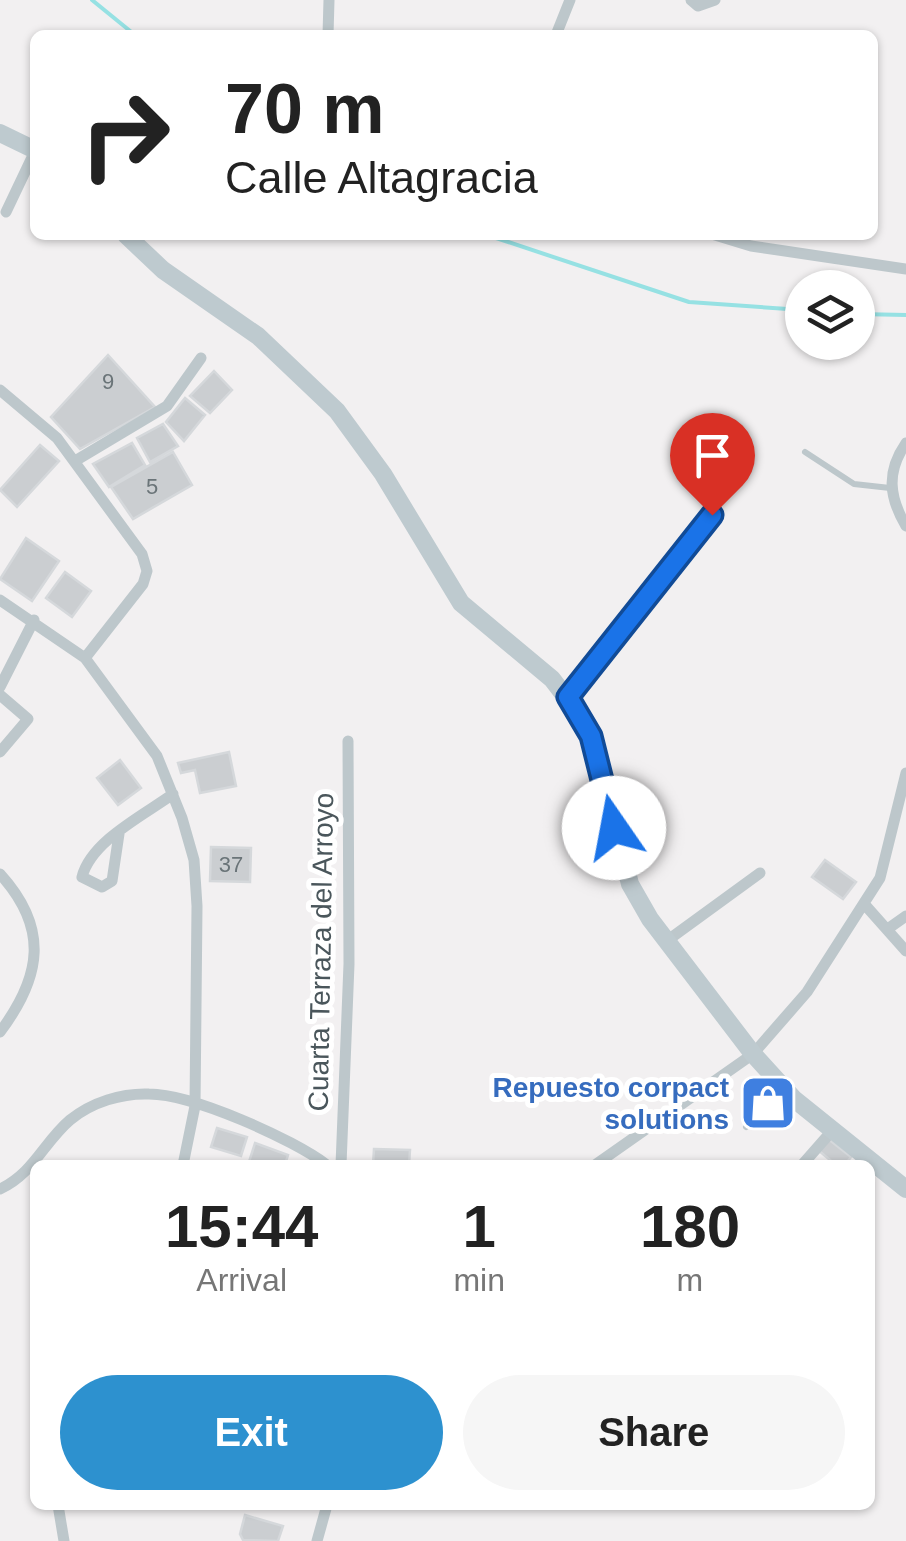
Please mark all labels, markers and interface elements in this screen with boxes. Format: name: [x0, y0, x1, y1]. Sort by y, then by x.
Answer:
icon: right: [60, 70, 190, 200]
text: 70 m: [225, 70, 385, 148]
text: Calle Altagracia: [225, 152, 538, 203]
map controls: [785, 270, 875, 360]
button: layers: [785, 270, 875, 360]
house number: 9: [102, 369, 114, 394]
pin: [670, 413, 755, 516]
icon: arrive: [685, 428, 740, 483]
house number: 5: [146, 474, 158, 499]
position arrow: [562, 776, 666, 880]
street label: Cuarta Terraza del Arroyo: [303, 792, 339, 1112]
house number: 37: [219, 852, 243, 877]
place label: Repuesto corpact solutions: [493, 1072, 729, 1135]
shop icon: Repuesto corpact solutions: [738, 1073, 798, 1133]
text: 15:44: [165, 1193, 318, 1260]
text: 1: [462, 1193, 496, 1260]
text: 180: [640, 1193, 740, 1260]
text: Arrival: [196, 1262, 287, 1298]
text: min: [453, 1262, 505, 1298]
text: m: [677, 1262, 703, 1298]
button: Exit: [60, 1375, 443, 1490]
button: Share: [463, 1375, 845, 1490]

